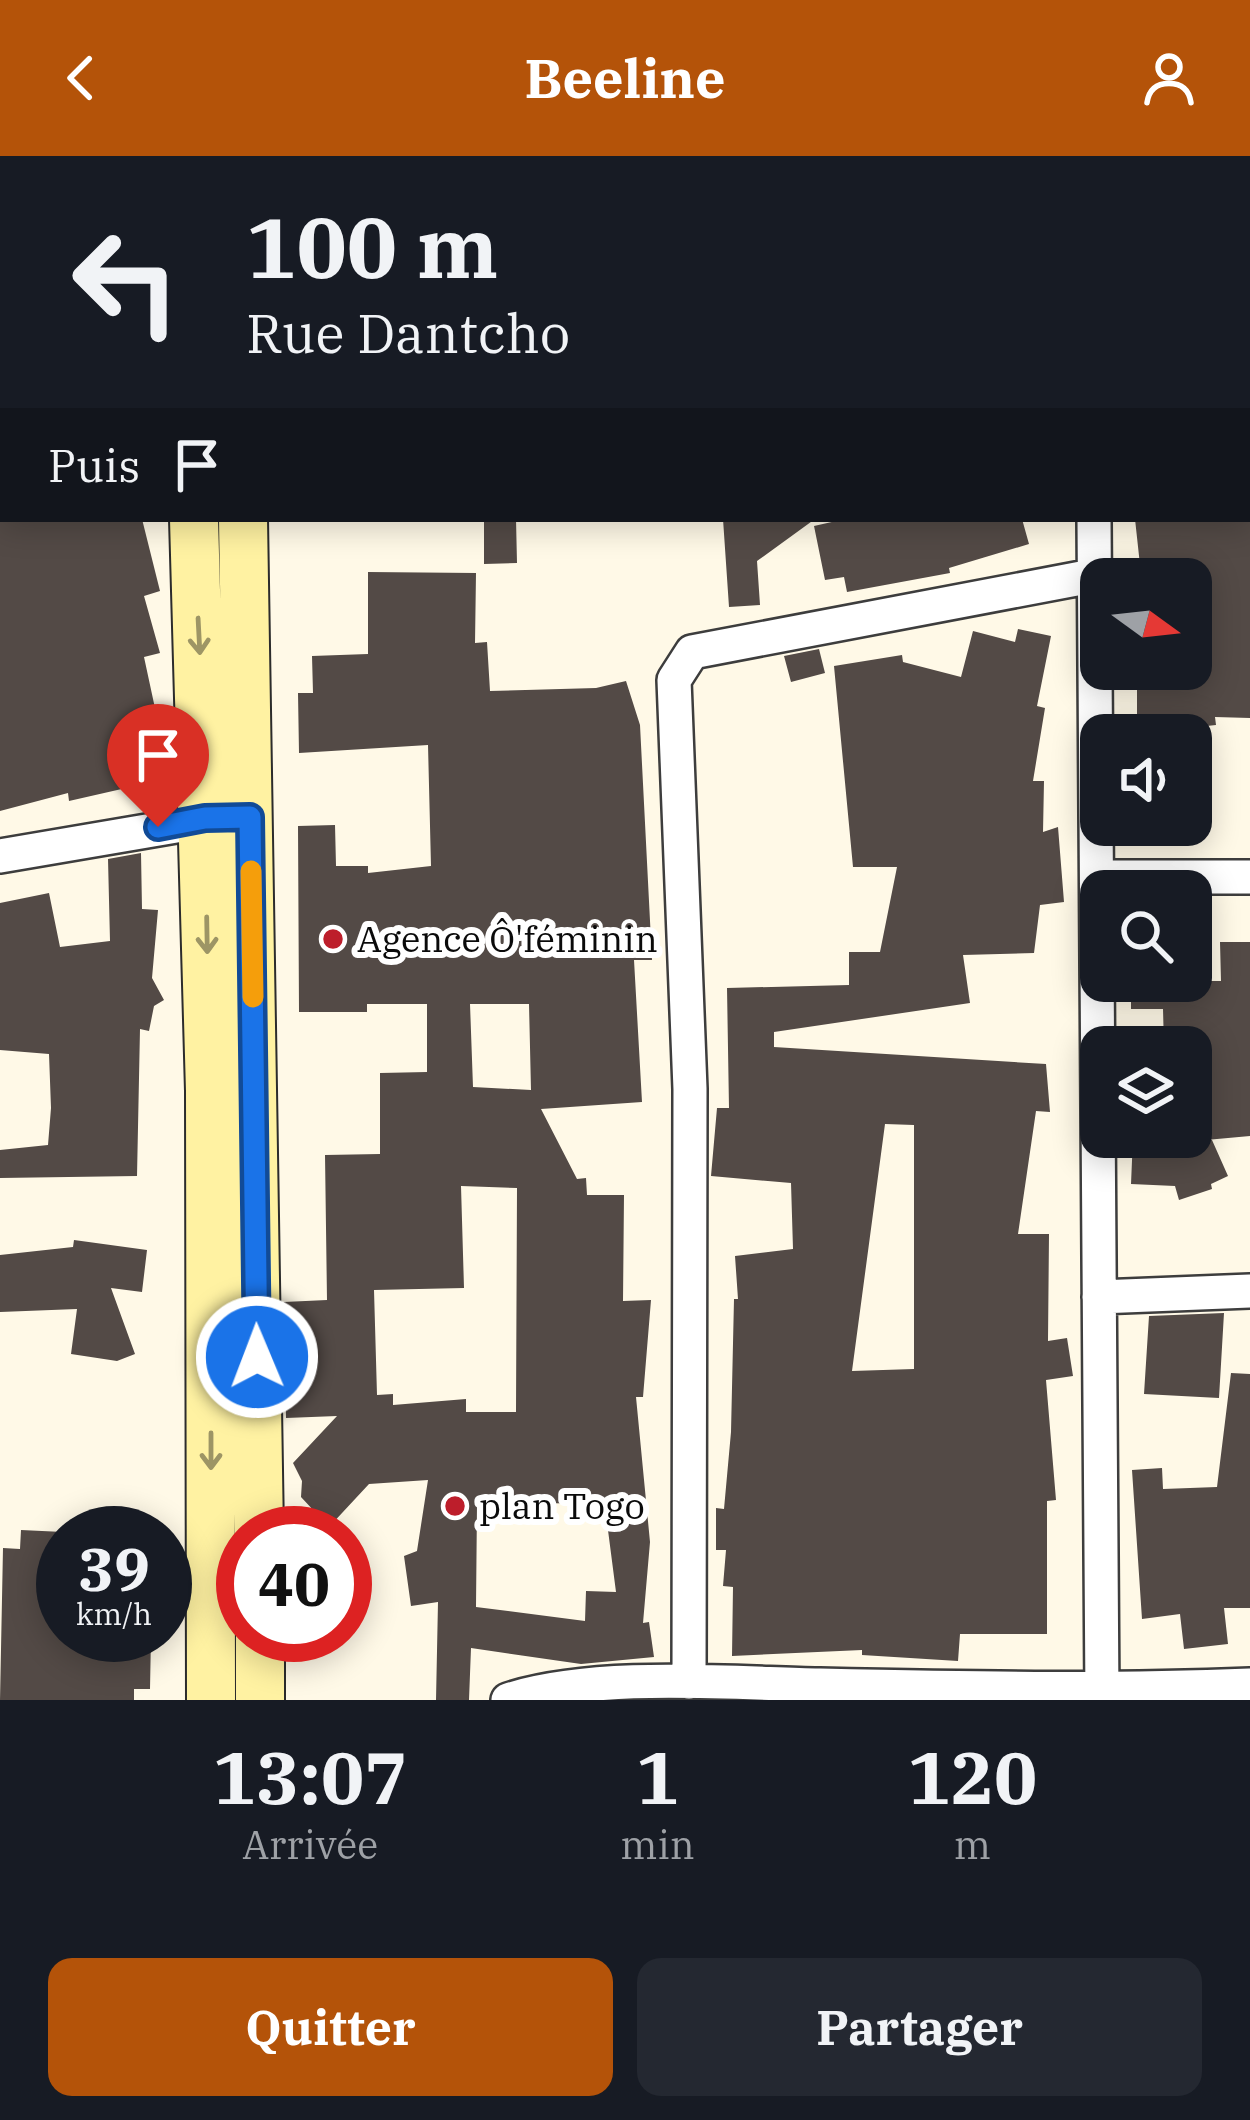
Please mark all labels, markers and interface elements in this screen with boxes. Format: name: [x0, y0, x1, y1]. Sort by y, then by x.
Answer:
text: Beeline: [524, 43, 726, 113]
icon: back: [48, 45, 114, 111]
icon: person: [1136, 45, 1202, 111]
text: 100 m: [246, 192, 498, 301]
icon: left: [48, 204, 204, 360]
text: Rue Dantcho: [246, 298, 570, 368]
icon: arrive: [164, 432, 230, 498]
text: Puis: [48, 436, 140, 494]
north arrow: [1080, 558, 1212, 690]
map controls: [1080, 558, 1212, 1158]
one-way arrow: [188, 616, 211, 655]
pin: [107, 704, 209, 827]
button: sound: [1080, 714, 1212, 846]
icon: arrive: [125, 722, 191, 788]
button: search: [1080, 870, 1212, 1002]
one-way arrow: [196, 915, 219, 954]
place label: Agence Ô'féminin: [357, 915, 658, 962]
marker: Agence Ô'féminin: [320, 926, 346, 952]
button: layers: [1080, 1026, 1212, 1158]
position arrow: [194, 1294, 320, 1420]
one-way arrow: [200, 1431, 222, 1470]
place label: plan Togo: [479, 1482, 645, 1529]
marker: plan Togo: [442, 1493, 468, 1519]
speed limit sign: 40: [216, 1506, 372, 1662]
text: 39: [78, 1529, 150, 1608]
text: km/h: [76, 1594, 152, 1633]
text: 13:07: [213, 1730, 407, 1824]
text: 1: [636, 1730, 679, 1824]
text: 120: [908, 1730, 1037, 1824]
text: Arrivée: [242, 1819, 378, 1870]
text: min: [620, 1819, 695, 1870]
text: m: [954, 1819, 991, 1870]
button: Quitter: [48, 1958, 613, 2096]
button: Partager: [637, 1958, 1202, 2096]

